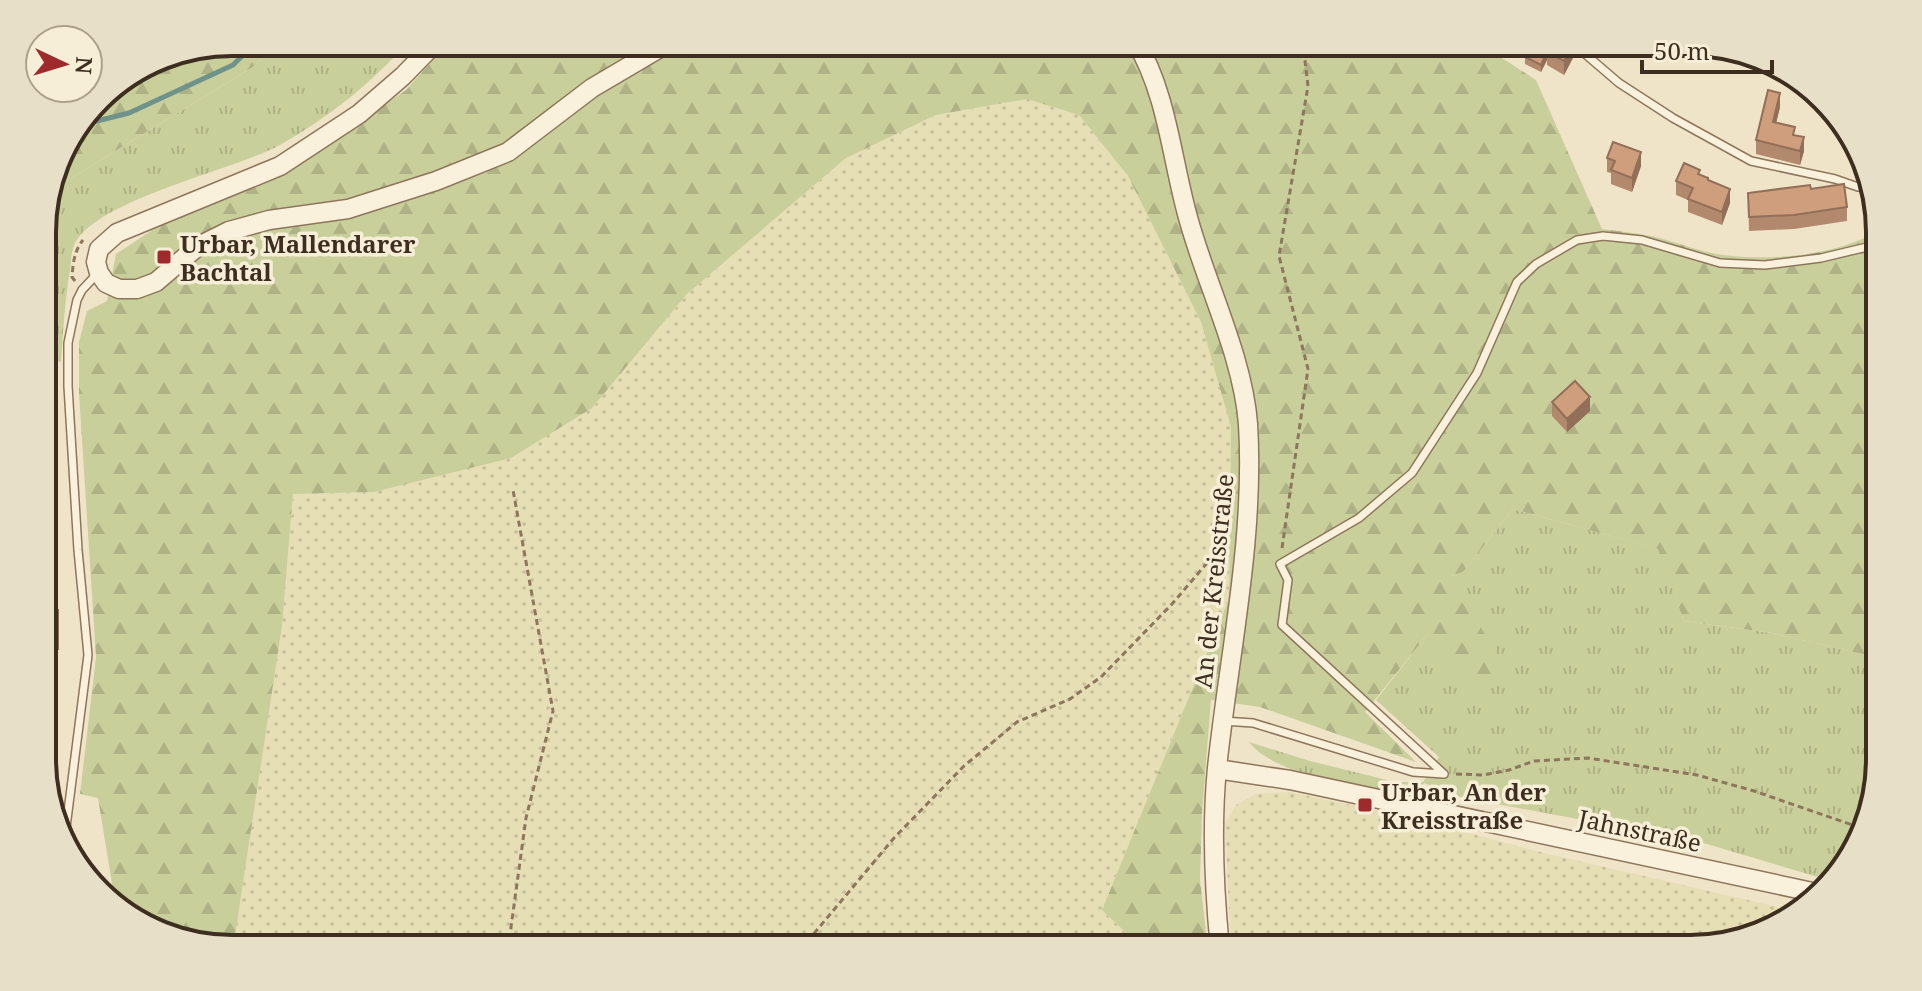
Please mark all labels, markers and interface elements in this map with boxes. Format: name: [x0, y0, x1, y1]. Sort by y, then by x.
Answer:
north arrow: [24, 24, 104, 104]
scale bar: [1642, 24, 1772, 74]
text: 50 m: [1654, 34, 1710, 67]
text: N: [69, 56, 101, 75]
place label: Urbar, Mallendarer Bachtal: [180, 227, 416, 288]
marker: Urbar, Mallendarer Bachtal: [155, 248, 173, 266]
street label: An der Kreisstraße: [1185, 472, 1241, 690]
place label: Urbar, An der Kreisstraße: [1381, 775, 1547, 836]
marker: Urbar, An der Kreisstraße: [1356, 796, 1374, 814]
street label: Jahnstraße: [1575, 801, 1704, 859]

